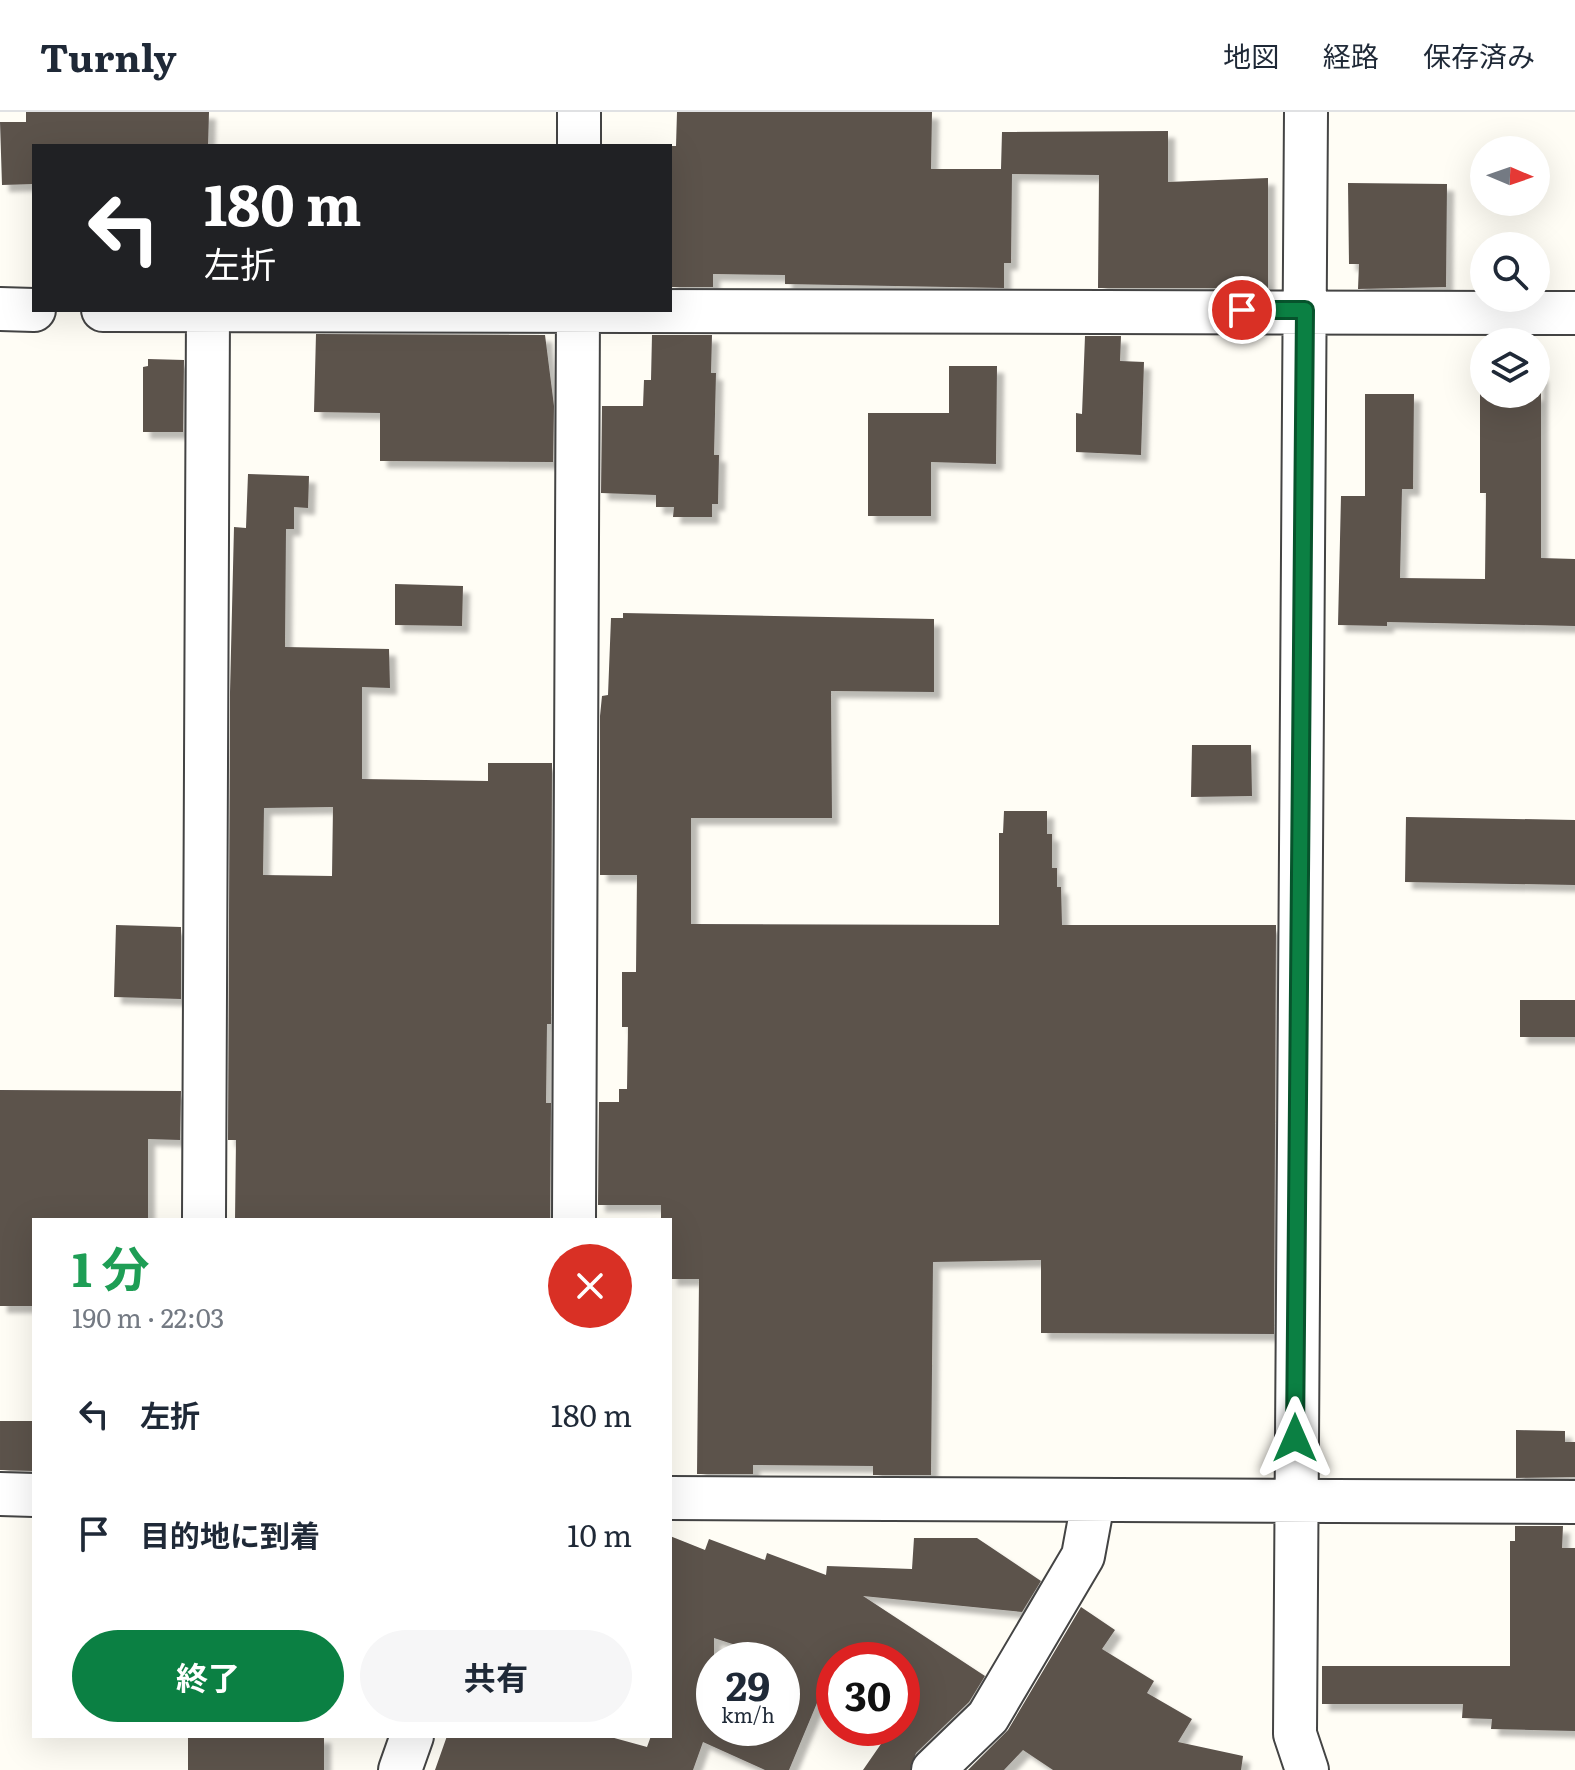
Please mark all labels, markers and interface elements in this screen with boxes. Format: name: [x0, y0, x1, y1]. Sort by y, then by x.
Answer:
text: Turnly: [40, 27, 177, 84]
text: 地図: [1223, 34, 1279, 76]
text: 経路: [1323, 34, 1379, 76]
text: 保存済み: [1423, 34, 1535, 76]
north arrow: [1470, 136, 1550, 216]
map controls: [1470, 136, 1550, 408]
text: 180 m: [204, 160, 362, 243]
icon: left: [72, 176, 176, 280]
button: search: [1470, 232, 1550, 312]
text: 左折: [204, 236, 276, 289]
pin: [1208, 276, 1276, 344]
icon: arrive: [1220, 288, 1264, 332]
button: layers: [1470, 328, 1550, 408]
text: 1 分: [72, 1231, 149, 1302]
button: close: [548, 1244, 632, 1328]
text: 190 m · 22:03: [72, 1297, 224, 1336]
icon: left: [72, 1392, 116, 1436]
text: 左折: [140, 1392, 200, 1436]
text: 180 m: [551, 1392, 632, 1436]
position arrow: [1253, 1396, 1337, 1480]
icon: arrive: [72, 1512, 116, 1556]
text: 目的地に到着: [140, 1512, 320, 1556]
text: 10 m: [567, 1512, 632, 1556]
button: 終了: [72, 1630, 344, 1722]
button: 共有: [360, 1630, 632, 1722]
speed limit sign: 30: [816, 1642, 920, 1746]
text: 29: [726, 1654, 770, 1713]
text: km/h: [721, 1699, 775, 1729]

